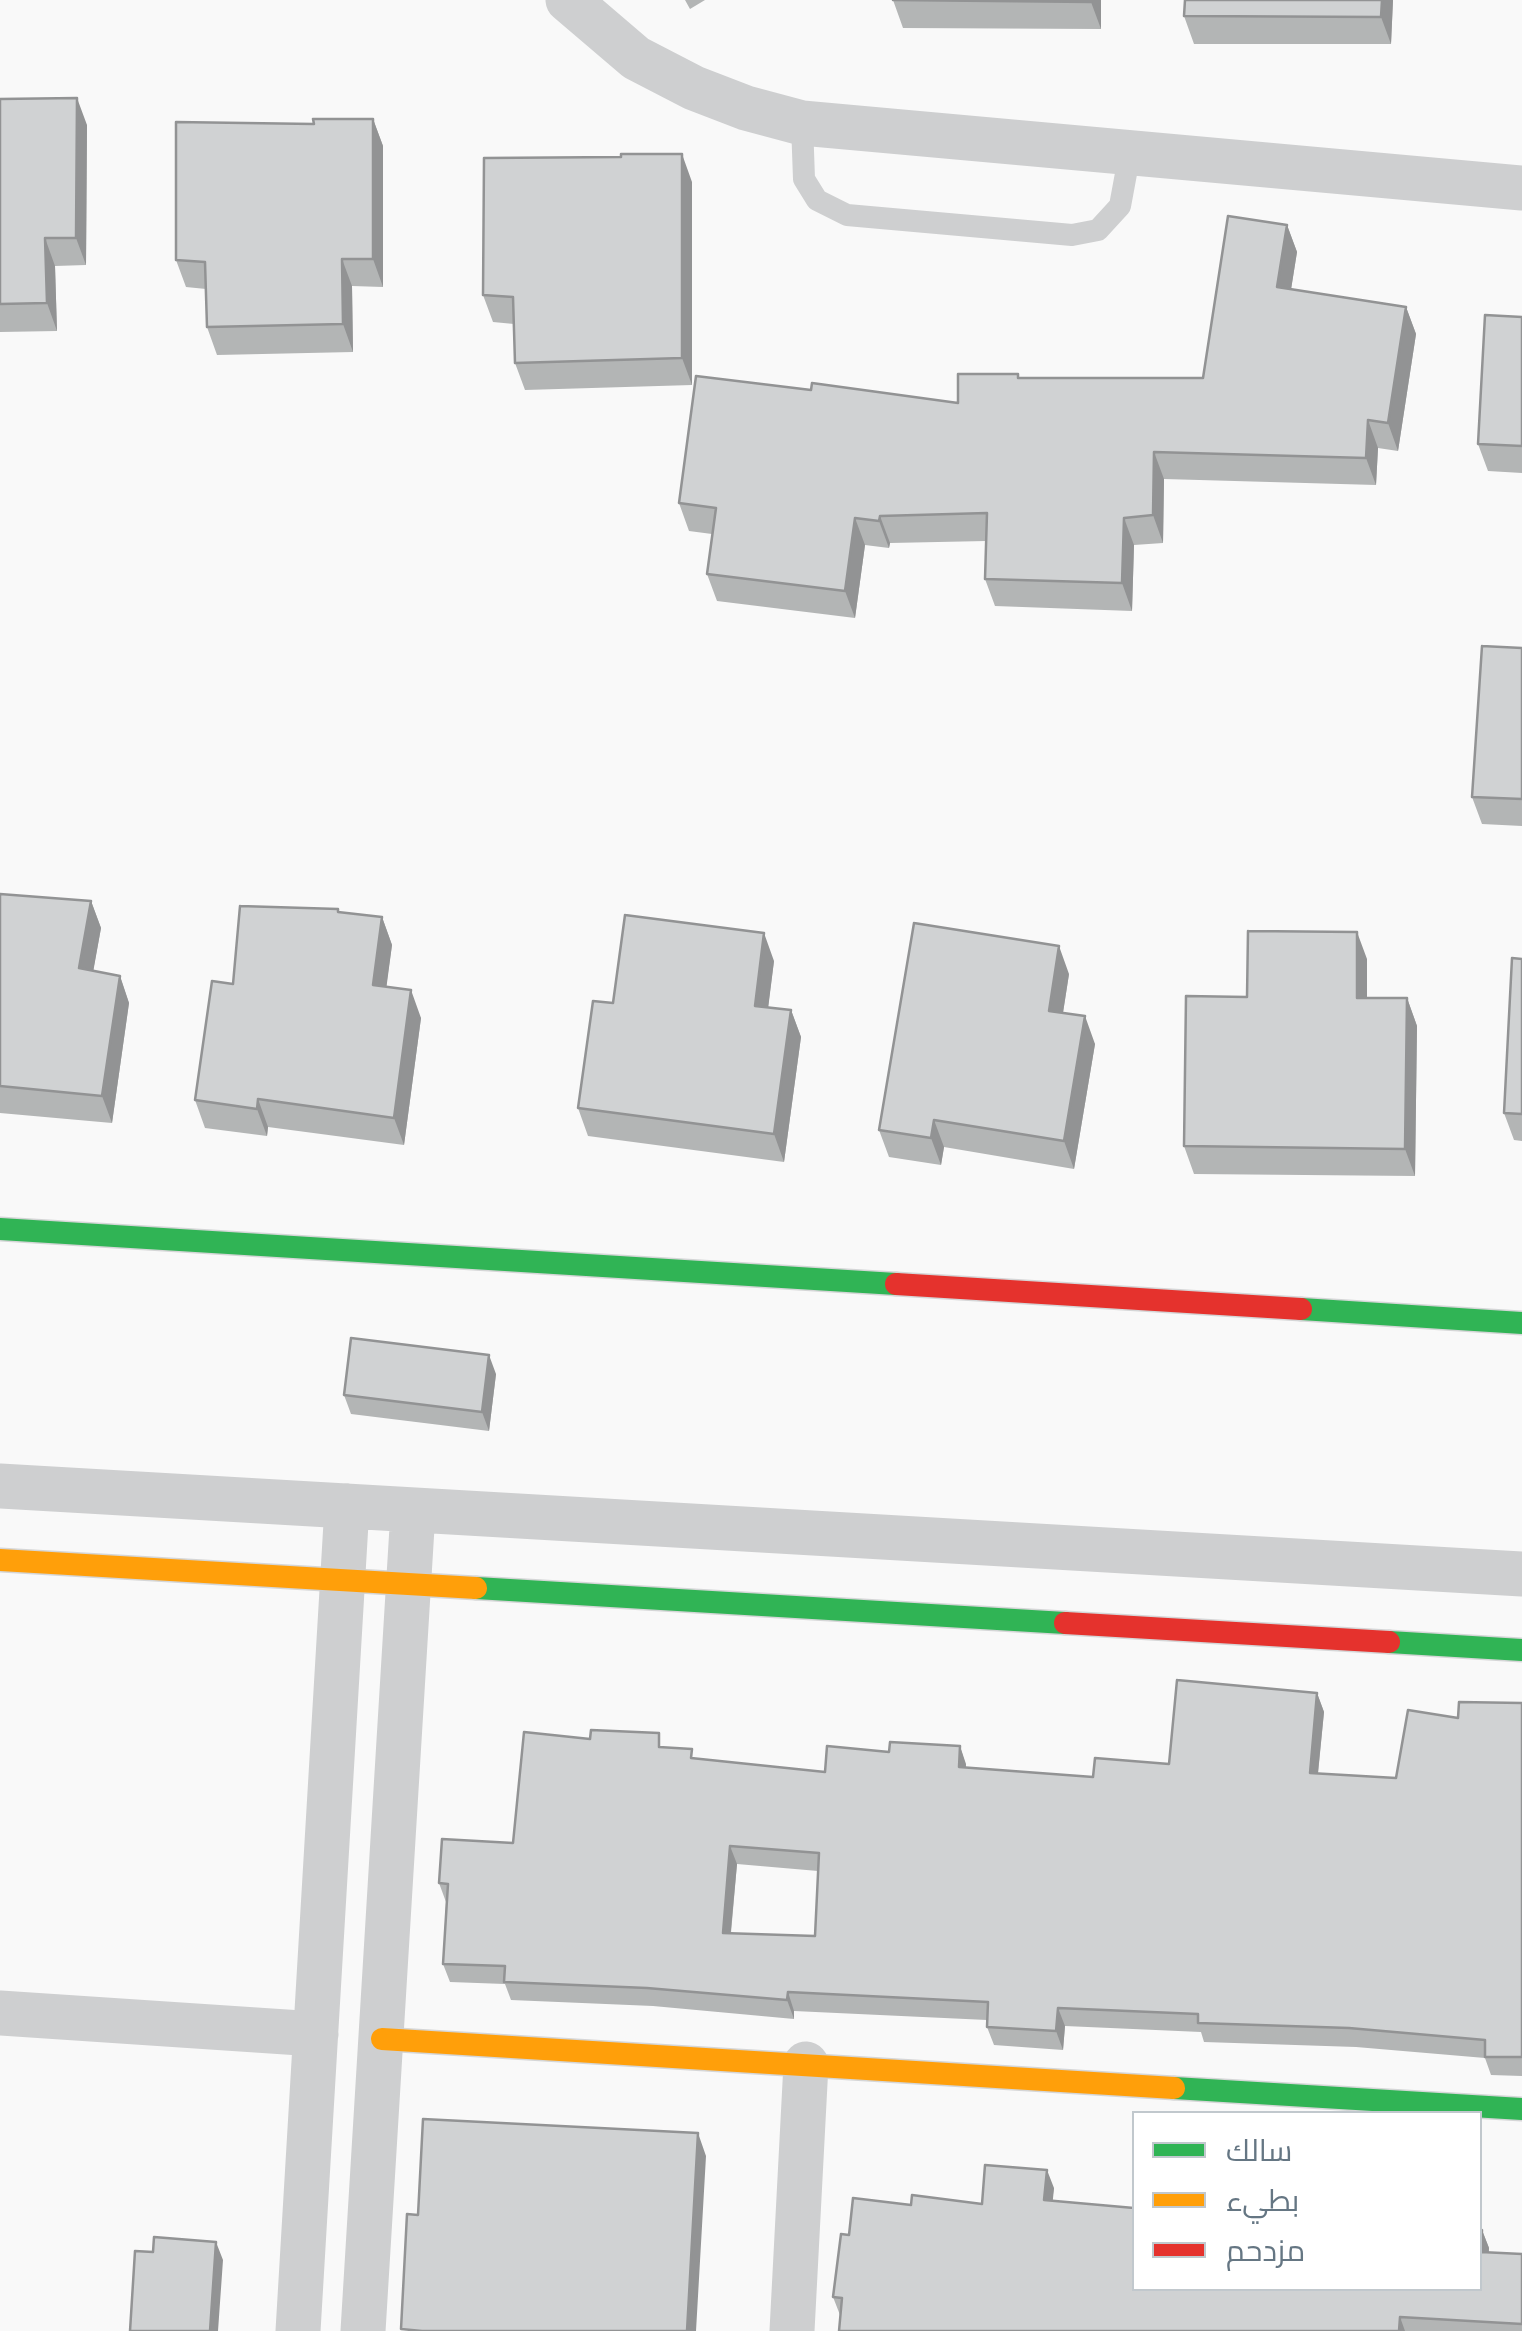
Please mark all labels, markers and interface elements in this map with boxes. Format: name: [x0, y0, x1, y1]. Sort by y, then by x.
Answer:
legend: [1132, 2111, 1482, 2291]
text: سالك: [1226, 2131, 1292, 2167]
text: بطيء: [1226, 2181, 1299, 2217]
text: مزدحم: [1226, 2231, 1305, 2267]

